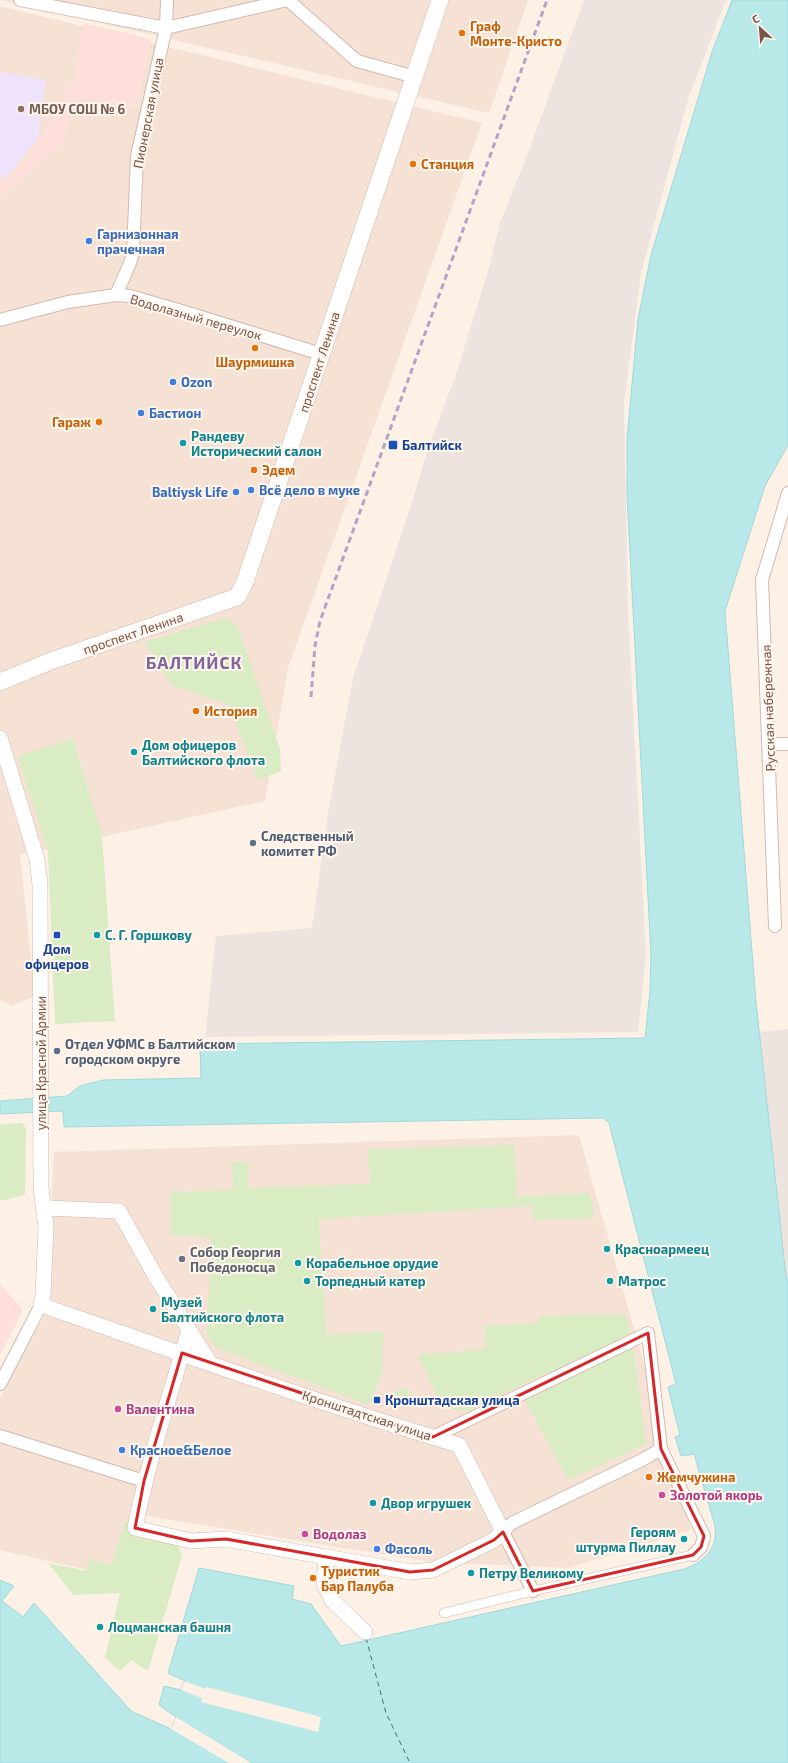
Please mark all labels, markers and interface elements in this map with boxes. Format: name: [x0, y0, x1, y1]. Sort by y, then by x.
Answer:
north arrow: [740, 8, 780, 48]
text: С: [750, 11, 762, 26]
place label: Граф Монте-Кристо: [470, 18, 562, 49]
marker: Граф Монте-Кристо: [457, 28, 467, 38]
street label: Пионерская улица: [129, 56, 167, 170]
place label: МБОУ СОШ № 6: [29, 101, 126, 117]
marker: МБОУ СОШ № 6: [16, 104, 26, 114]
place label: Станция: [421, 156, 474, 172]
marker: Станция: [408, 159, 418, 169]
place label: Гарнизонная прачечная: [97, 226, 179, 257]
marker: Гарнизонная прачечная: [84, 236, 94, 246]
street label: Водолазный переулок: [129, 291, 264, 343]
street label: проспект Ленина: [295, 310, 343, 414]
marker: Шаурмишка: [250, 343, 260, 353]
place label: Шаурмишка: [215, 354, 295, 370]
place label: Ozon: [181, 374, 212, 390]
marker: Ozon: [168, 377, 178, 387]
place label: Бастион: [149, 405, 201, 421]
marker: Бастион: [136, 408, 146, 418]
place label: Гараж: [52, 414, 91, 430]
marker: Гараж: [94, 417, 104, 427]
place label: Рандеву Исторический салон: [191, 428, 322, 459]
place label: Балтийск: [402, 437, 462, 453]
marker: Рандеву Исторический салон: [178, 438, 188, 448]
marker: Балтийск: [387, 439, 399, 451]
place label: Эдем: [262, 462, 295, 478]
marker: Эдем: [249, 465, 259, 475]
place label: Всё дело в муке: [259, 482, 360, 498]
place label: Baltiysk Life: [152, 484, 228, 500]
marker: Всё дело в муке: [246, 485, 256, 495]
marker: Baltiysk Life: [231, 487, 241, 497]
street label: проспект Ленина: [81, 608, 185, 658]
street label: Русская набережная: [758, 644, 778, 772]
district label: БАЛТИЙСК: [146, 652, 242, 672]
place label: История: [204, 703, 257, 719]
marker: История: [191, 706, 201, 716]
place label: Дом офицеров Балтийского флота: [142, 737, 265, 768]
marker: Дом офицеров Балтийского флота: [129, 747, 139, 757]
place label: Следственный комитет РФ: [261, 828, 354, 859]
marker: Следственный комитет РФ: [248, 838, 258, 848]
place label: С. Г. Горшкову: [105, 927, 192, 943]
marker: Дом офицеров: [52, 930, 62, 940]
marker: С. Г. Горшкову: [92, 930, 102, 940]
place label: Дом офицеров: [25, 941, 89, 972]
street label: улица Красной Армии: [33, 996, 49, 1130]
place label: Отдел УФМС в Балтийском городском округе: [65, 1036, 236, 1067]
marker: Отдел УФМС в Балтийском городском округе: [52, 1046, 62, 1056]
place label: Красноармеец: [615, 1241, 709, 1257]
place label: Собор Георгия Победоносца: [190, 1244, 281, 1275]
marker: Красноармеец: [602, 1244, 612, 1254]
marker: Собор Георгия Победоносца: [177, 1254, 187, 1264]
place label: Корабельное орудие: [306, 1255, 438, 1271]
marker: Корабельное орудие: [293, 1258, 303, 1268]
place label: Торпедный катер: [315, 1273, 426, 1289]
place label: Матрос: [618, 1273, 667, 1289]
marker: Торпедный катер: [302, 1276, 312, 1286]
marker: Матрос: [605, 1276, 615, 1286]
place label: Музей Балтийского флота: [161, 1294, 284, 1325]
marker: Музей Балтийского флота: [148, 1304, 158, 1314]
street label: Кронштадтская улица: [300, 1387, 434, 1443]
place label: Кронштадская улица: [385, 1392, 520, 1408]
marker: Кронштадская улица: [372, 1395, 382, 1405]
place label: Валентина: [126, 1401, 195, 1417]
marker: Валентина: [113, 1404, 123, 1414]
place label: Красное&Белое: [130, 1442, 231, 1458]
marker: Красное&Белое: [117, 1445, 127, 1455]
place label: Жемчужина: [657, 1469, 735, 1485]
marker: Жемчужина: [644, 1472, 654, 1482]
place label: Золотой якорь: [670, 1487, 763, 1503]
marker: Золотой якорь: [657, 1490, 667, 1500]
place label: Двор игрушек: [381, 1495, 472, 1511]
marker: Двор игрушек: [368, 1498, 378, 1508]
place label: Героям штурма Пиллау: [576, 1524, 677, 1555]
place label: Водолаз: [313, 1526, 367, 1542]
marker: Водолаз: [300, 1529, 310, 1539]
marker: Героям штурма Пиллау: [679, 1534, 689, 1544]
place label: Фасоль: [385, 1541, 432, 1557]
marker: Фасоль: [372, 1544, 382, 1554]
place label: Туристик Бар Палуба: [321, 1563, 394, 1594]
place label: Петру Великому: [479, 1565, 584, 1581]
marker: Петру Великому: [466, 1568, 476, 1578]
marker: Туристик Бар Палуба: [308, 1573, 318, 1583]
place label: Лоцманская башня: [108, 1619, 231, 1635]
marker: Лоцманская башня: [95, 1622, 105, 1632]

